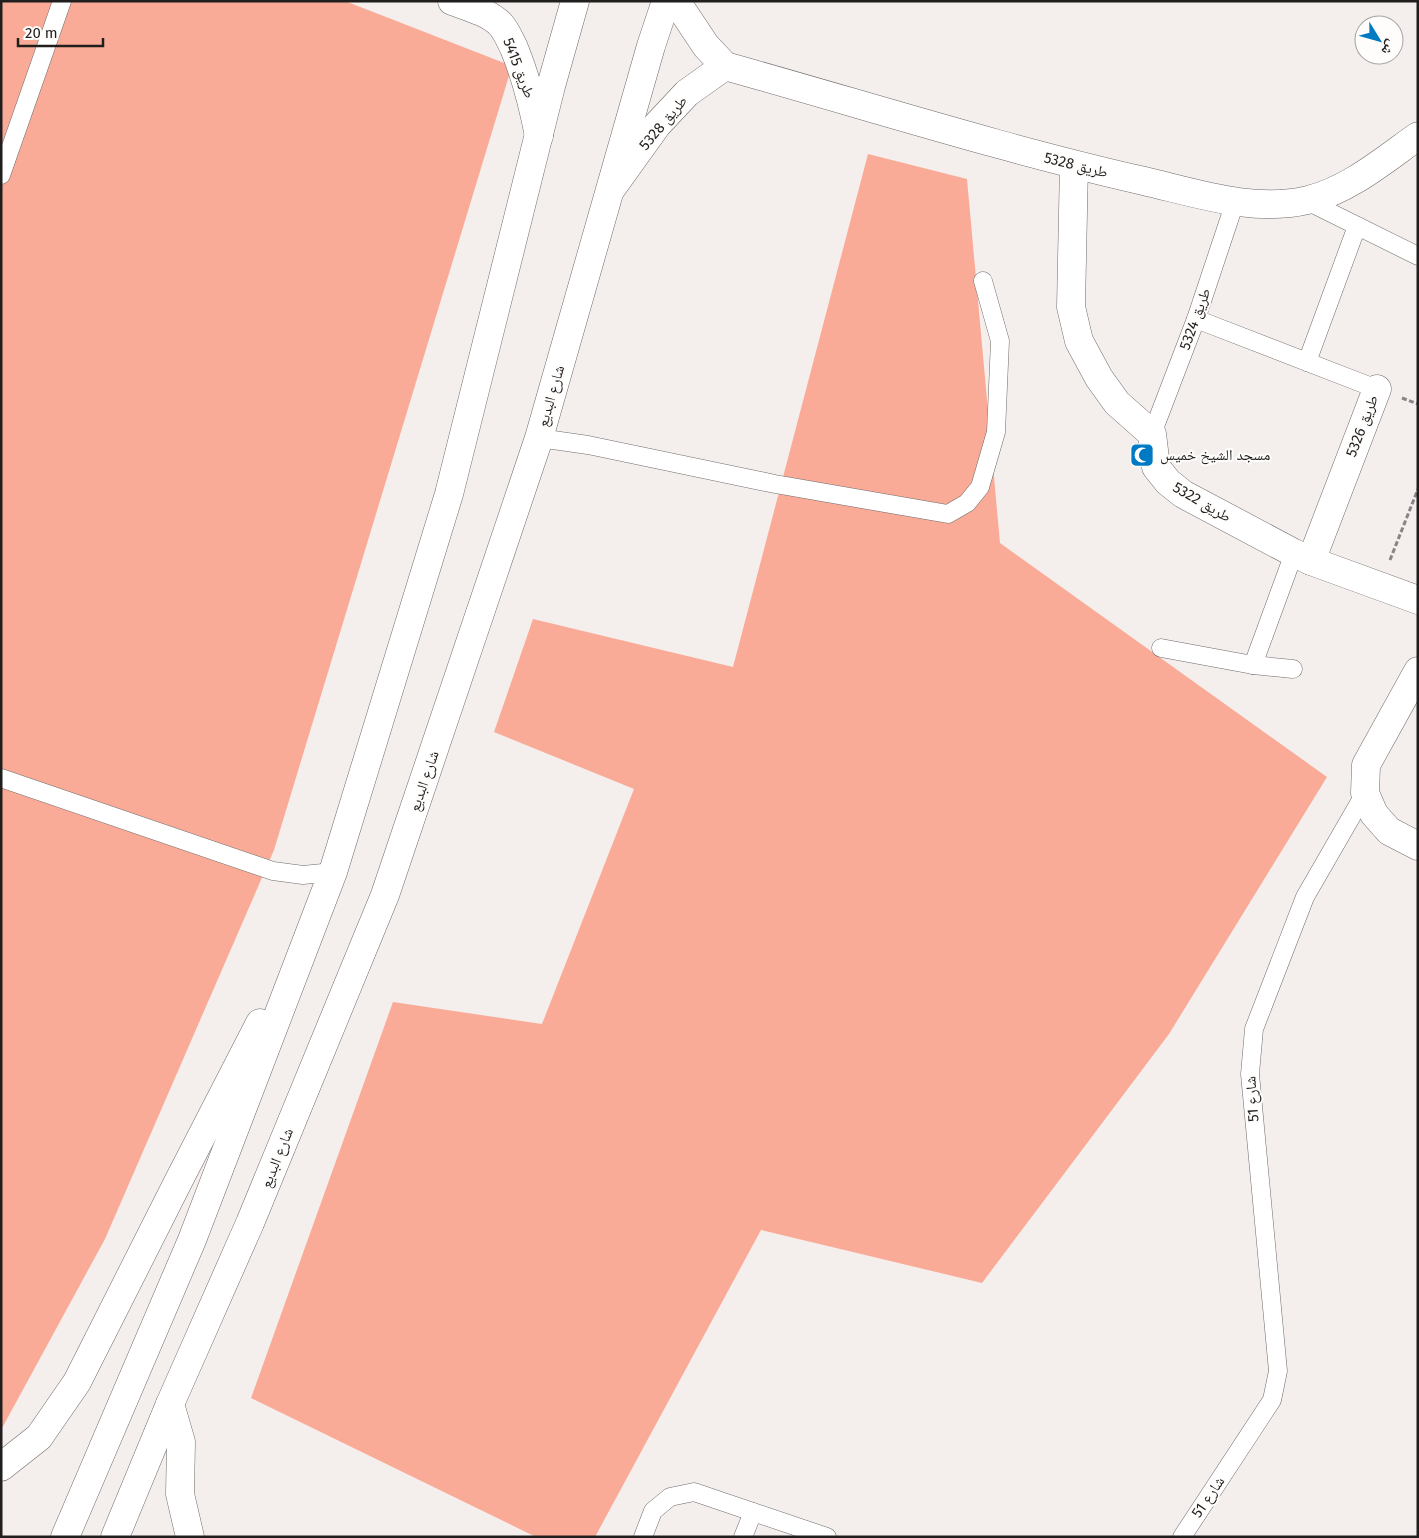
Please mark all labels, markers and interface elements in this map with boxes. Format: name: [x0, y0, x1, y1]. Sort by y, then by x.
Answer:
scale bar: [18, 15, 102, 47]
north arrow: [1354, 15, 1404, 65]
text: 20 m: [25, 24, 58, 42]
street label: طريق 5415: [498, 35, 539, 101]
text: ش: [1378, 36, 1400, 59]
street label: طريق 5328: [635, 92, 692, 154]
street label: طريق 5328: [1042, 148, 1110, 183]
street label: طريق 5324: [1176, 286, 1215, 353]
street label: شارع البديع: [534, 363, 569, 429]
street label: طريق 5326: [1342, 392, 1383, 460]
mosque icon: مسجد الشيخ خميس: [1129, 442, 1155, 468]
place label: مسجد الشيخ خميس: [1160, 446, 1270, 465]
street label: طريق 5322: [1169, 478, 1234, 527]
street label: شارع البديع: [405, 748, 444, 814]
street label: شارع 51: [1241, 1075, 1264, 1122]
street label: شارع البديع: [257, 1125, 298, 1191]
street label: شارع 51: [1188, 1473, 1229, 1522]

